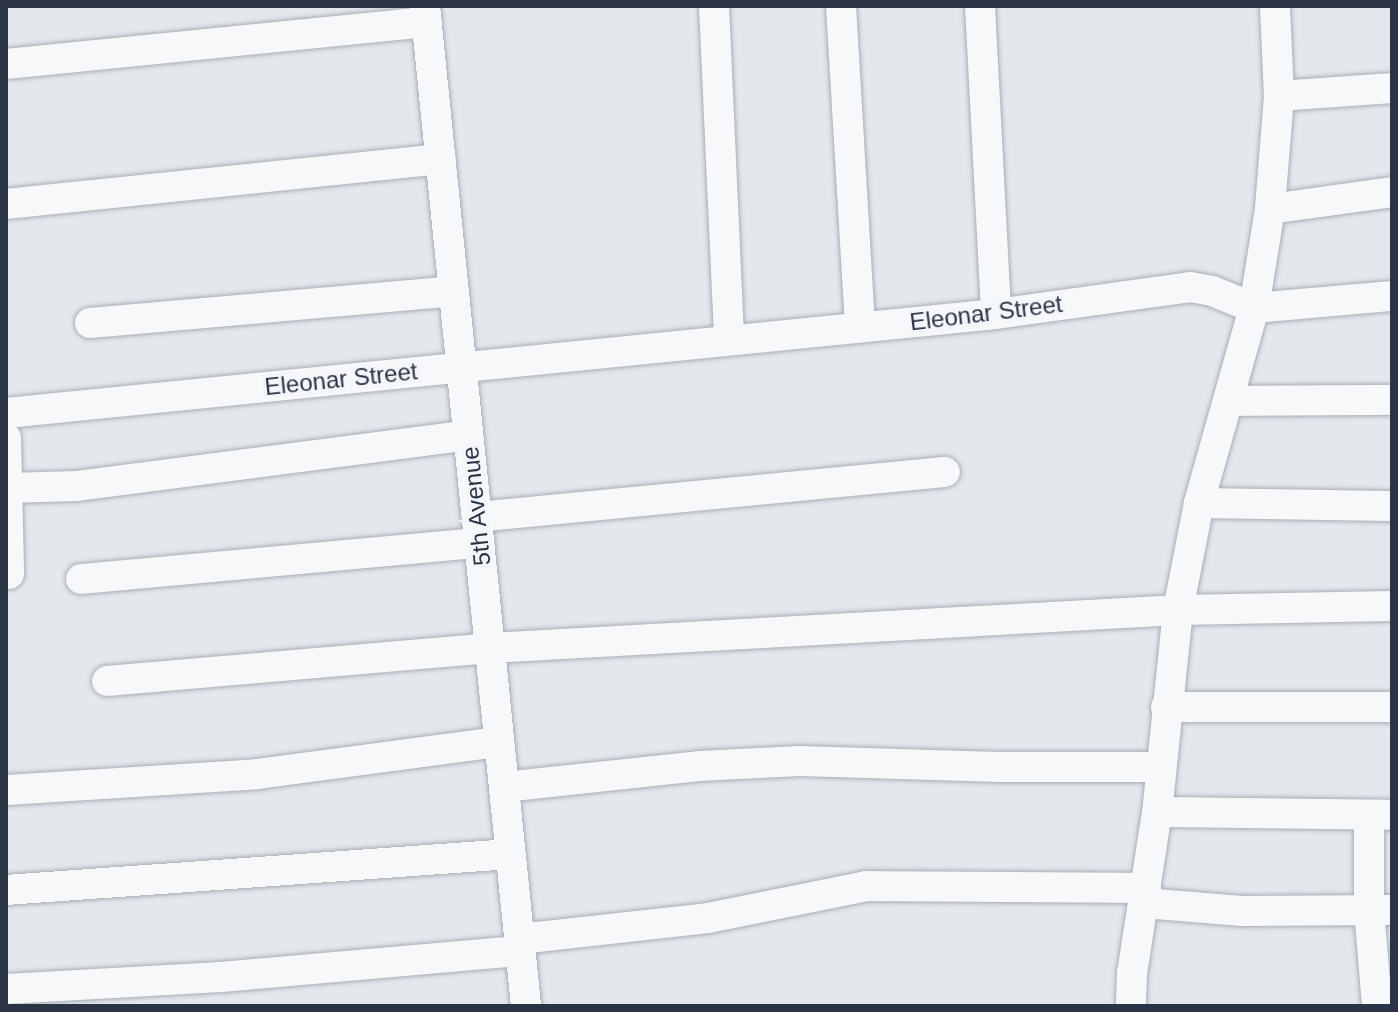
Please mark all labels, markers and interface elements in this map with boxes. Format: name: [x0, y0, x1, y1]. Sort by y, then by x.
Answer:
street label: Eleonar Street: [908, 289, 1064, 337]
street label: Eleonar Street: [263, 357, 419, 401]
street label: 5th Avenue: [455, 444, 497, 568]

